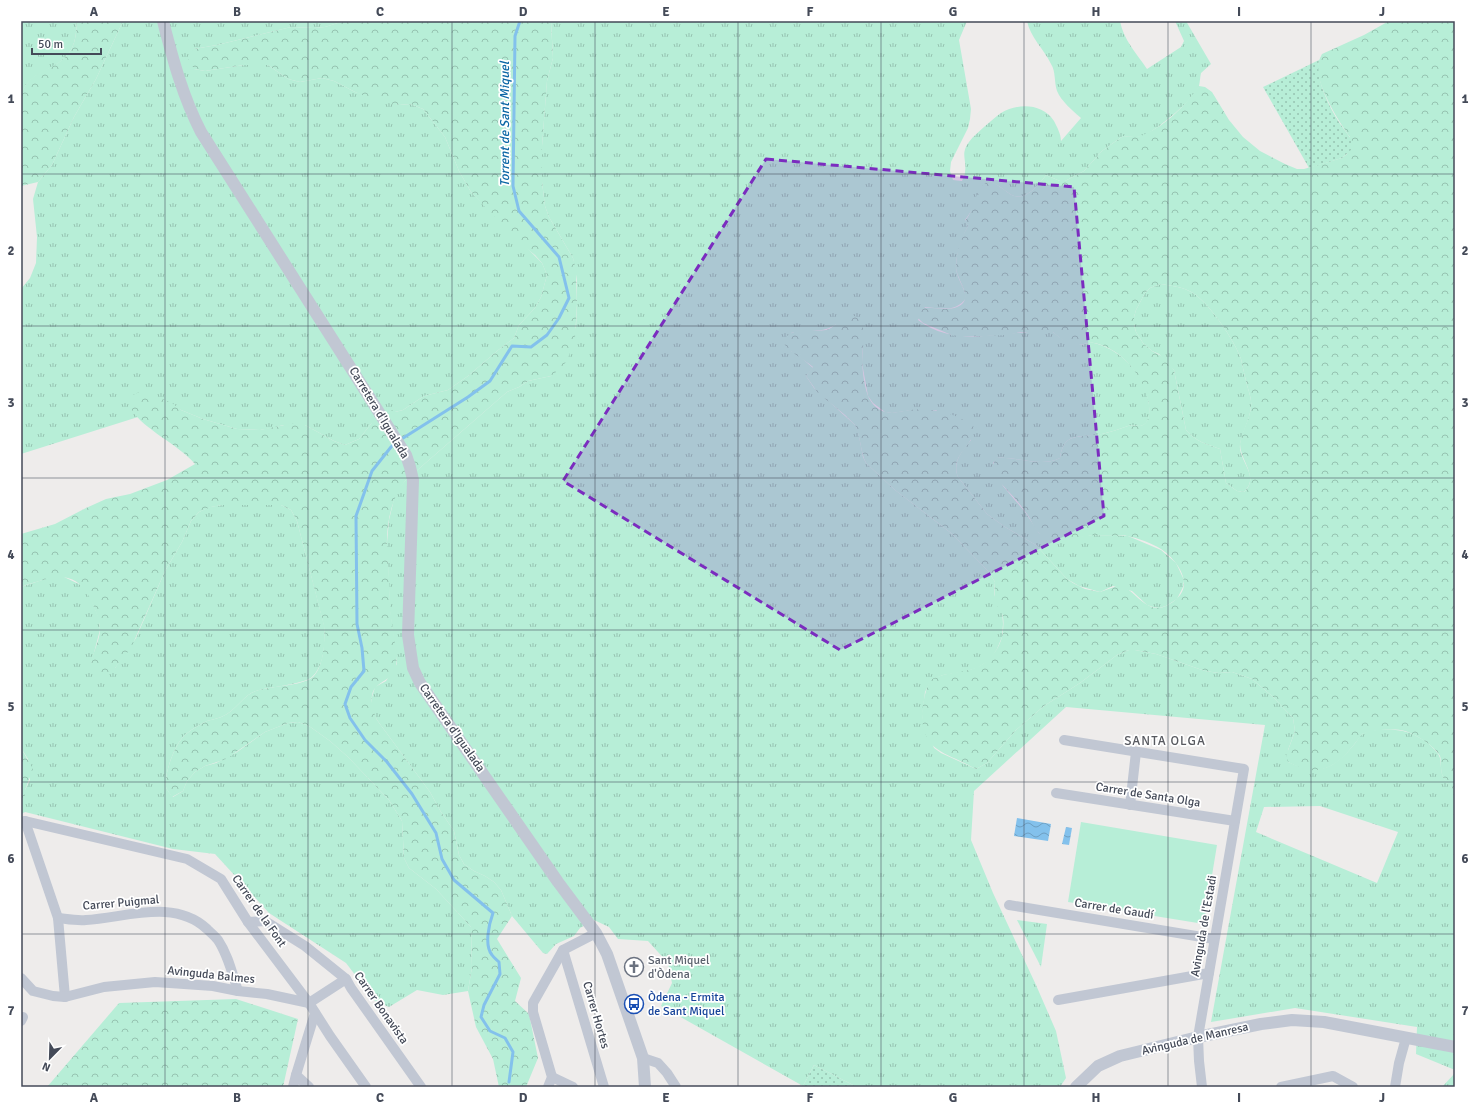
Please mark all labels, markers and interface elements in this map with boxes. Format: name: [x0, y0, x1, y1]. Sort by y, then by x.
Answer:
text: A: [90, 4, 99, 20]
text: B: [233, 4, 241, 20]
text: C: [376, 4, 384, 20]
text: D: [519, 4, 528, 20]
text: E: [662, 4, 670, 20]
text: F: [807, 4, 814, 20]
text: G: [949, 4, 957, 20]
text: H: [1092, 4, 1100, 20]
text: I: [1237, 4, 1241, 20]
text: J: [1379, 4, 1385, 20]
scale bar: [32, 30, 101, 56]
text: 50 m: [38, 37, 63, 52]
water label: Torrent de Sant Miquel: [497, 60, 513, 187]
text: 1: [7, 91, 15, 107]
text: 1: [1461, 91, 1469, 107]
text: 2: [7, 243, 15, 259]
text: 2: [1461, 243, 1469, 259]
street label: Carretera d'Igualada: [346, 364, 412, 462]
text: 3: [7, 395, 15, 411]
text: 3: [1461, 395, 1469, 411]
text: 4: [7, 547, 15, 563]
text: 4: [1461, 547, 1469, 563]
street label: Carretera d'Igualada: [416, 681, 488, 775]
text: 5: [7, 699, 15, 715]
text: 5: [1461, 699, 1469, 715]
district label: SANTA OLGA: [1124, 733, 1206, 749]
street label: Carrer de Santa Olga: [1095, 779, 1201, 811]
text: 6: [7, 851, 15, 867]
text: 6: [1461, 851, 1469, 867]
street label: Carrer de la Font: [228, 872, 290, 950]
street label: Avinguda de l'Estadi: [1188, 874, 1220, 978]
street label: Carrer Puigmal: [82, 892, 160, 914]
street label: Carrer de Gaudí: [1073, 895, 1155, 923]
place label: Sant Miquel d'Òdena: [648, 953, 710, 982]
church icon: Sant Miquel d'Òdena: [623, 956, 645, 978]
street label: Avinguda Balmes: [166, 963, 256, 987]
street label: Carrer Bonavista: [350, 969, 412, 1047]
street label: Carrer Hortes: [579, 980, 613, 1050]
place label: Òdena - Ermita de Sant Miquel: [648, 990, 725, 1019]
bus stop icon: Òdena - Ermita de Sant Miquel: [623, 993, 645, 1015]
text: 7: [7, 1003, 15, 1019]
text: 7: [1461, 1003, 1469, 1019]
street label: Avinguda de Manresa: [1140, 1019, 1250, 1059]
north arrow: [30, 1038, 70, 1078]
text: N: [40, 1059, 52, 1074]
text: A: [90, 1090, 99, 1106]
text: B: [233, 1090, 241, 1106]
text: C: [376, 1090, 384, 1106]
text: D: [519, 1090, 528, 1106]
text: E: [662, 1090, 670, 1106]
text: F: [807, 1090, 814, 1106]
text: G: [949, 1090, 957, 1106]
text: H: [1092, 1090, 1100, 1106]
text: I: [1237, 1090, 1241, 1106]
text: J: [1379, 1090, 1385, 1106]

